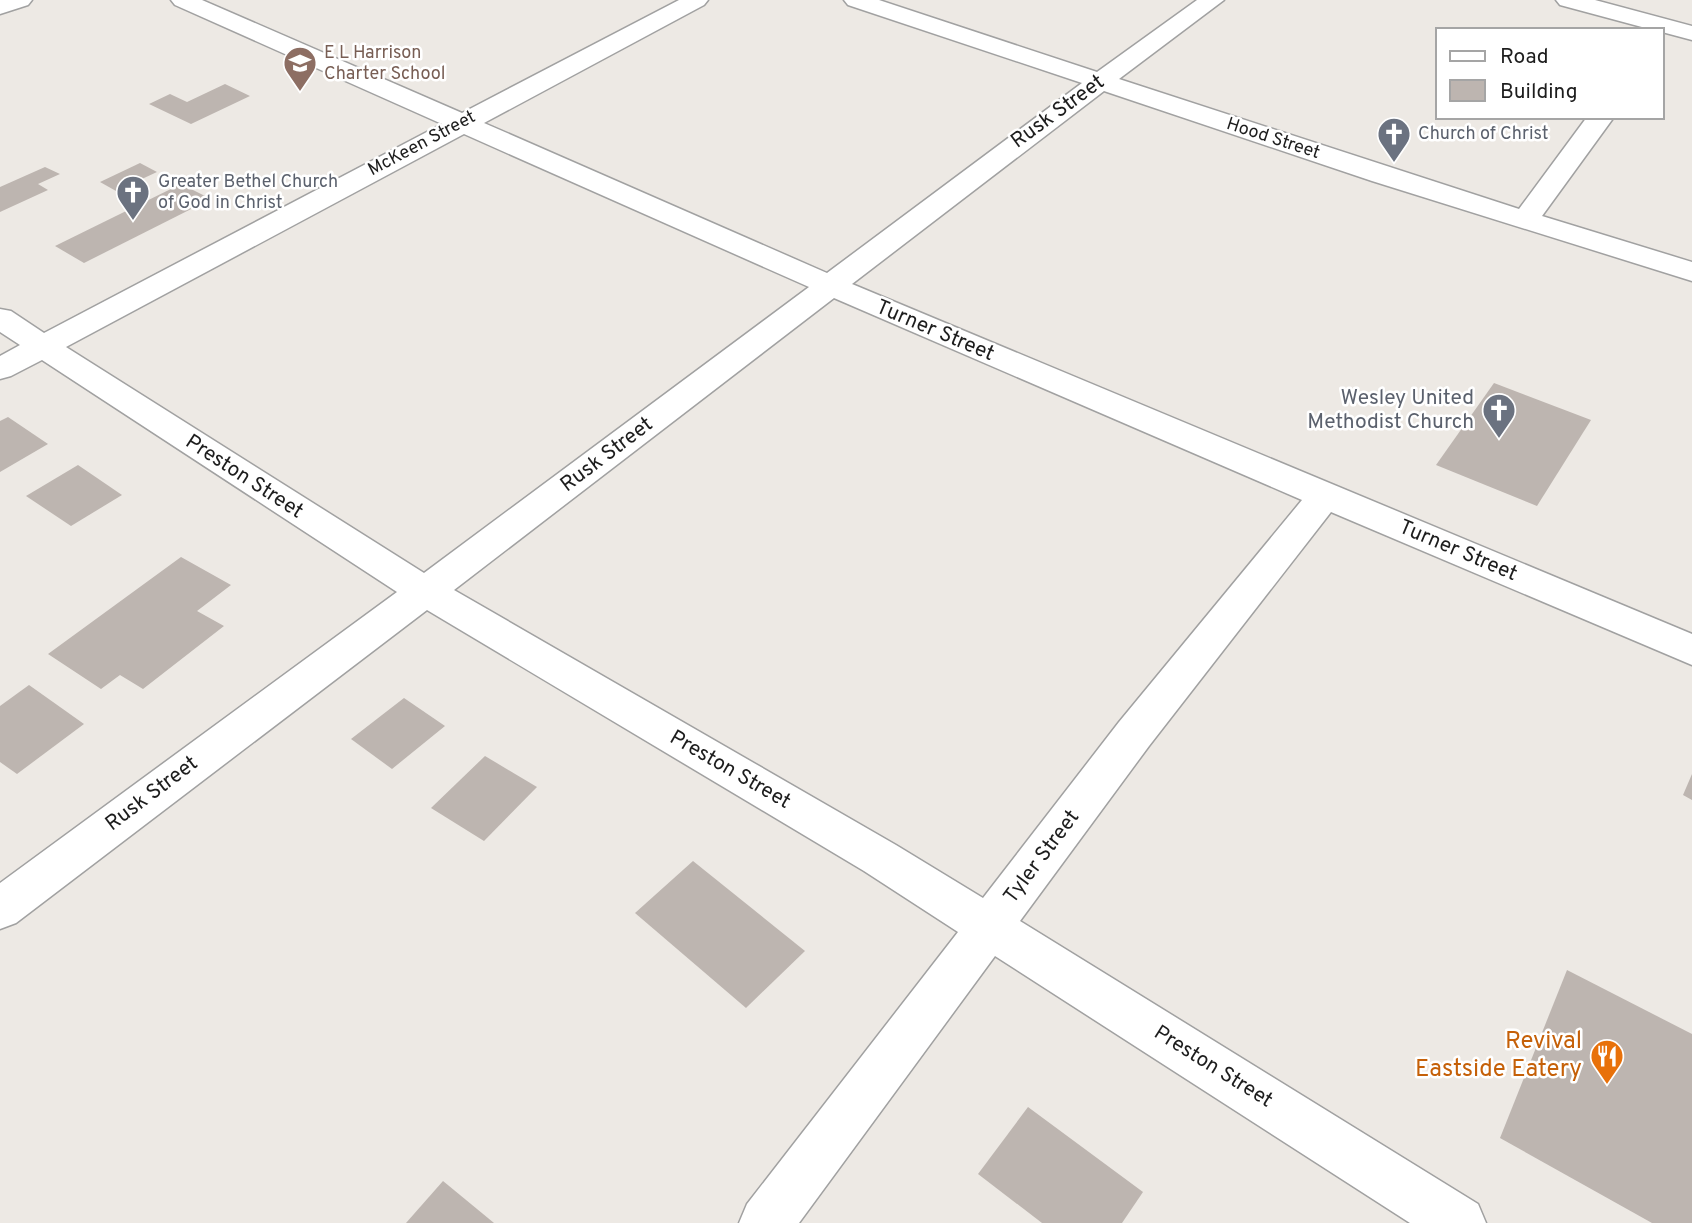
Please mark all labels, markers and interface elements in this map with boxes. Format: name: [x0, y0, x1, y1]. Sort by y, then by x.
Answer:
legend: [1436, 28, 1664, 119]
place label: E L Harrison Charter School: [324, 42, 446, 86]
school or university icon: E L Harrison Charter School: [281, 44, 319, 93]
text: Road: [1500, 44, 1549, 71]
street label: Rusk Street: [1006, 69, 1110, 155]
text: Building: [1500, 79, 1578, 106]
street label: McKeen Street: [364, 106, 480, 182]
street label: Hood Street: [1223, 113, 1323, 165]
church icon: Church of Christ: [1375, 115, 1413, 164]
place label: Church of Christ: [1418, 123, 1549, 146]
place label: Greater Bethel Church of God in Christ: [158, 171, 338, 215]
church icon: Greater Bethel Church of God in Christ: [114, 173, 152, 222]
street label: Turner Street: [872, 294, 998, 368]
place label: Wesley United Methodist Church: [1307, 385, 1474, 436]
church icon: Wesley United Methodist Church: [1480, 391, 1518, 440]
street label: Rusk Street: [555, 411, 659, 499]
street label: Preston Street: [180, 429, 308, 525]
street label: Turner Street: [1395, 514, 1521, 588]
street label: Preston Street: [665, 724, 795, 816]
street label: Rusk Street: [100, 750, 204, 838]
street label: Tyler Street: [998, 805, 1086, 909]
street label: Preston Street: [1148, 1020, 1278, 1114]
place label: Revival Eastside Eatery: [1415, 1027, 1582, 1085]
restaurant icon: Revival Eastside Eatery: [1588, 1037, 1626, 1086]

